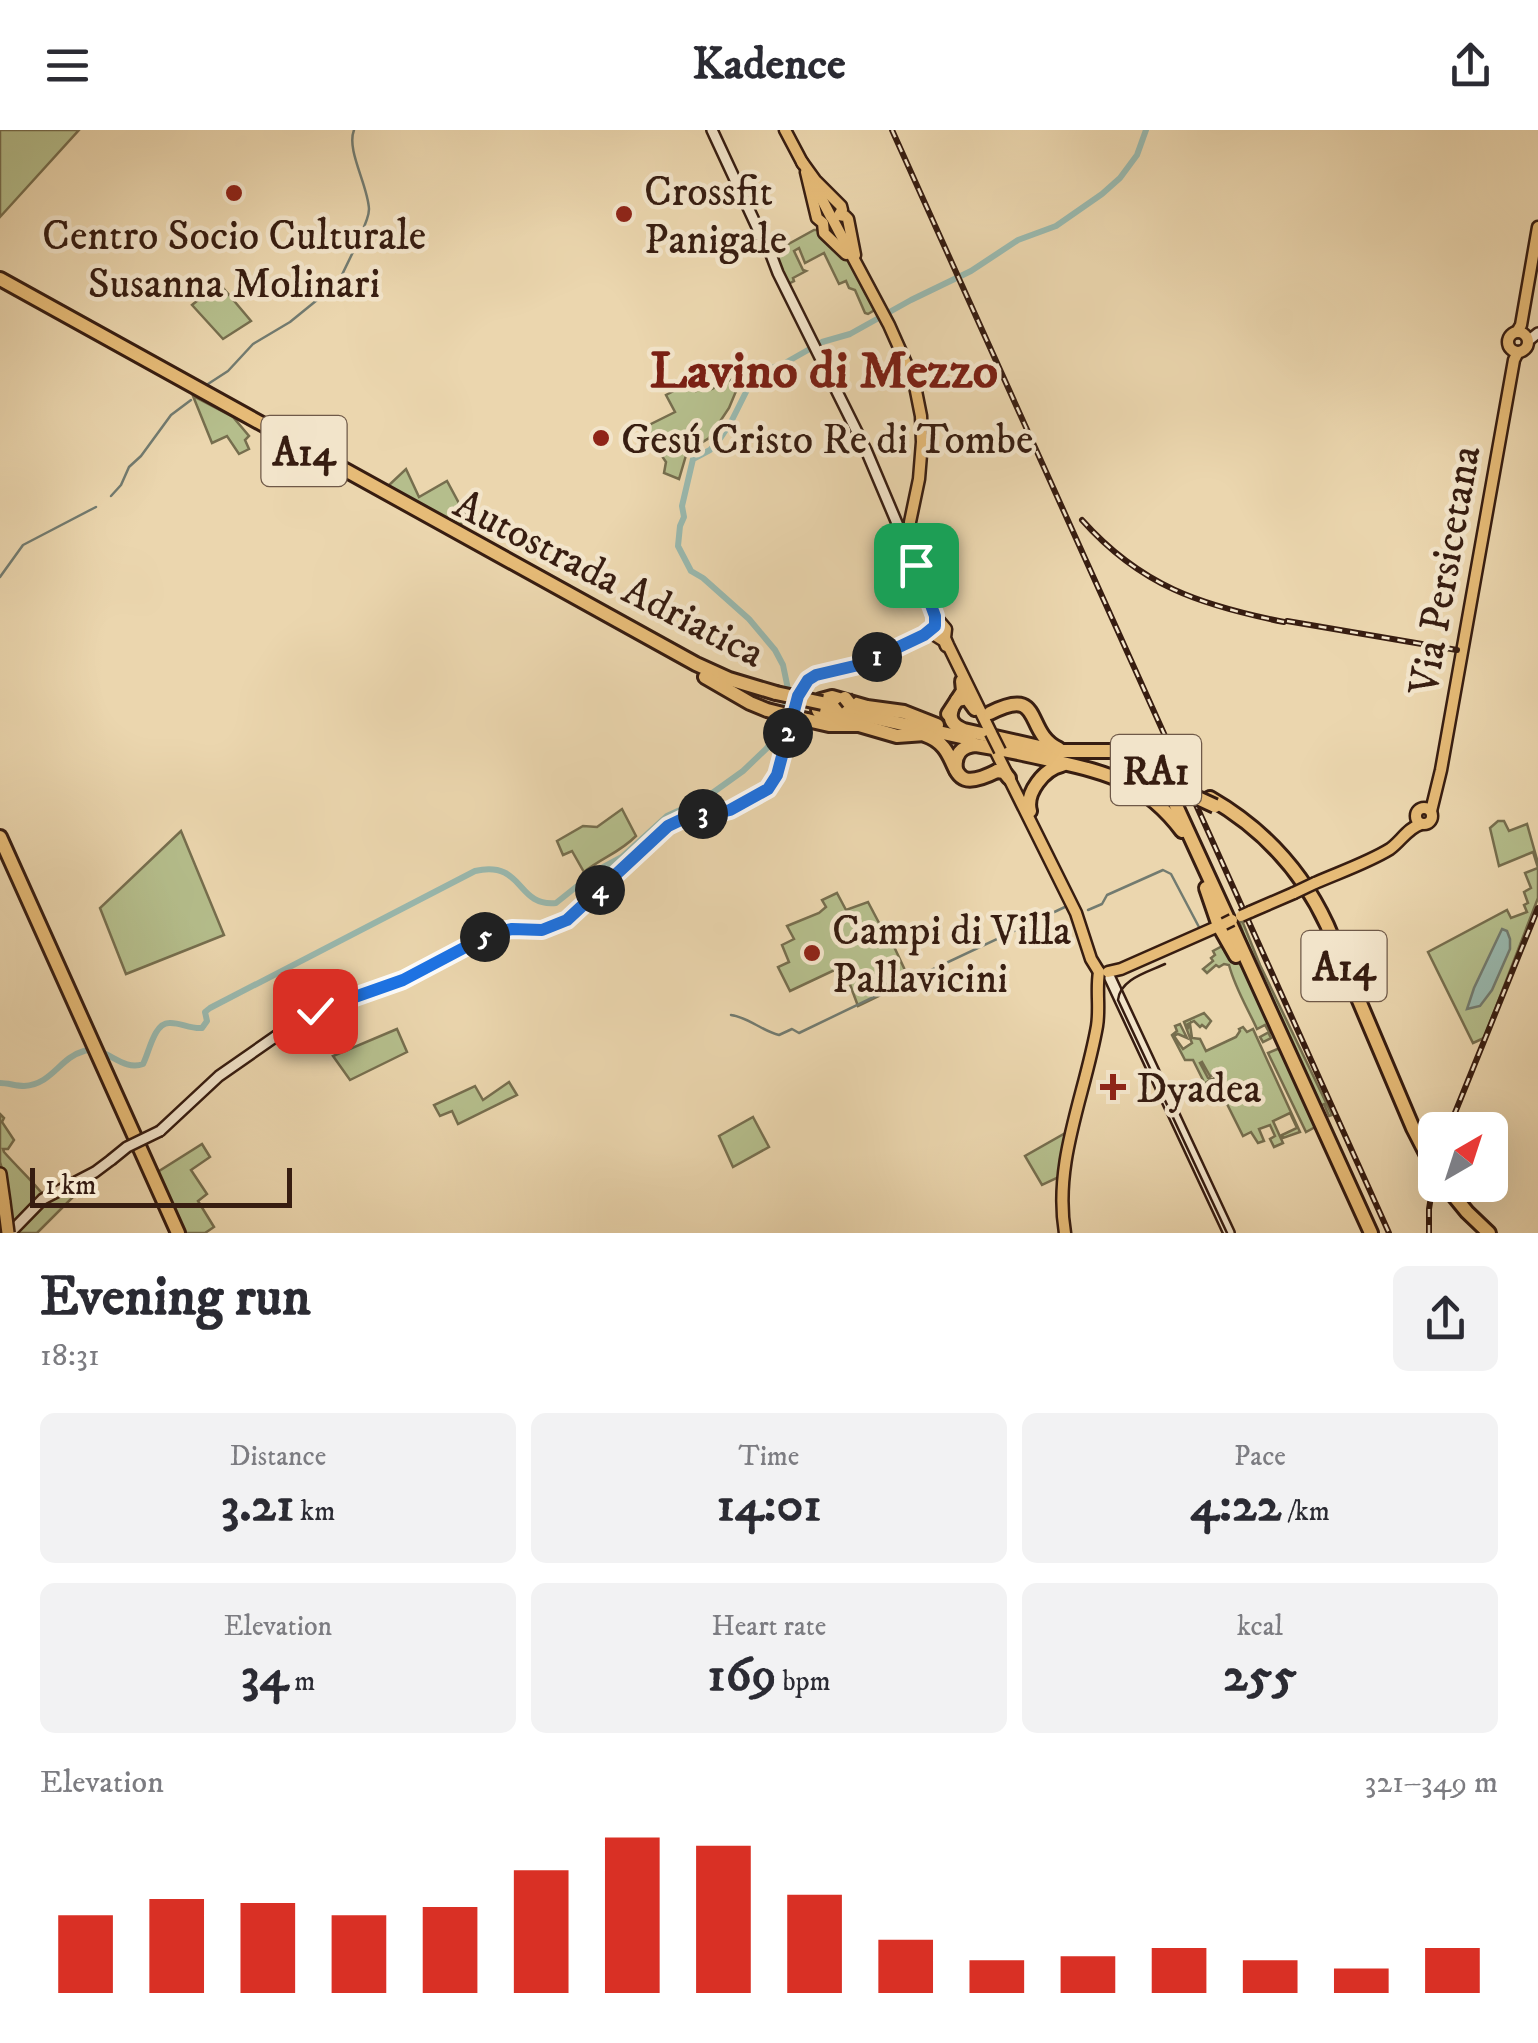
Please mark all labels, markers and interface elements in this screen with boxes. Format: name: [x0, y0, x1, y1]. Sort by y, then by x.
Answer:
text: Kadence: [692, 37, 846, 93]
icon: menu: [40, 38, 95, 93]
icon: share: [1443, 38, 1498, 93]
place label: Crossfit Panigale: [644, 167, 787, 267]
marker: Centro Socio Culturale Susanna Molinari: [223, 182, 245, 204]
marker: Crossfit Panigale: [613, 203, 635, 225]
place label: Centro Socio Culturale Susanna Molinari: [42, 211, 426, 311]
district label: Lavino di Mezzo: [650, 340, 998, 405]
place label: Gesú Cristo Re di Tombe: [621, 415, 1033, 467]
road number: A14: [262, 416, 346, 486]
marker: Gesú Cristo Re di Tombe: [590, 427, 612, 449]
street label: Via Persicetana: [1398, 442, 1493, 700]
street label: Autostrada Adriatica: [445, 479, 773, 681]
pin: [874, 523, 959, 608]
icon: arrive: [889, 538, 944, 593]
pin: 1: [852, 632, 902, 682]
text: 1: [872, 639, 882, 674]
pin: 2: [763, 708, 813, 758]
text: 2: [781, 715, 795, 750]
road number: RA1: [1111, 735, 1201, 805]
pin: 3: [678, 789, 728, 839]
text: 3: [698, 796, 708, 831]
pin: 4: [575, 865, 625, 915]
text: 4: [592, 872, 608, 907]
place label: Campi di Villa Pallavicini: [832, 906, 1071, 1006]
pin: 5: [460, 912, 510, 962]
text: 5: [478, 919, 492, 954]
road number: A14: [1302, 931, 1386, 1001]
marker: Campi di Villa Pallavicini: [801, 942, 823, 964]
pin: [273, 969, 358, 1054]
icon: check: [288, 984, 343, 1039]
place label: Dyadea: [1136, 1064, 1261, 1116]
marker: Dyadea: [1100, 1074, 1126, 1100]
north arrow: [1418, 1112, 1508, 1202]
map controls: [1418, 1112, 1508, 1202]
scale bar: [30, 1163, 292, 1208]
text: 1 km: [45, 1168, 96, 1203]
text: Evening run: [40, 1264, 311, 1333]
button: share: [1393, 1266, 1498, 1371]
text: 18:31: [40, 1336, 100, 1376]
text: Distance: [230, 1439, 326, 1474]
text: Time: [739, 1439, 799, 1474]
text: Pace: [1234, 1439, 1286, 1474]
text: 3.21: [221, 1474, 294, 1537]
text: 14:01: [716, 1474, 822, 1537]
text: 4:22: [1190, 1474, 1281, 1537]
text: km: [294, 1494, 335, 1529]
text: /km: [1281, 1494, 1330, 1529]
text: Elevation: [224, 1609, 332, 1644]
text: Heart rate: [712, 1609, 826, 1644]
text: kcal: [1237, 1609, 1283, 1644]
text: 34: [241, 1644, 288, 1707]
text: 169: [707, 1644, 776, 1707]
text: 255: [1223, 1644, 1297, 1707]
text: m: [288, 1664, 315, 1699]
text: bpm: [776, 1664, 831, 1699]
text: Elevation: [40, 1763, 164, 1803]
text: 321–349 m: [1365, 1763, 1498, 1803]

